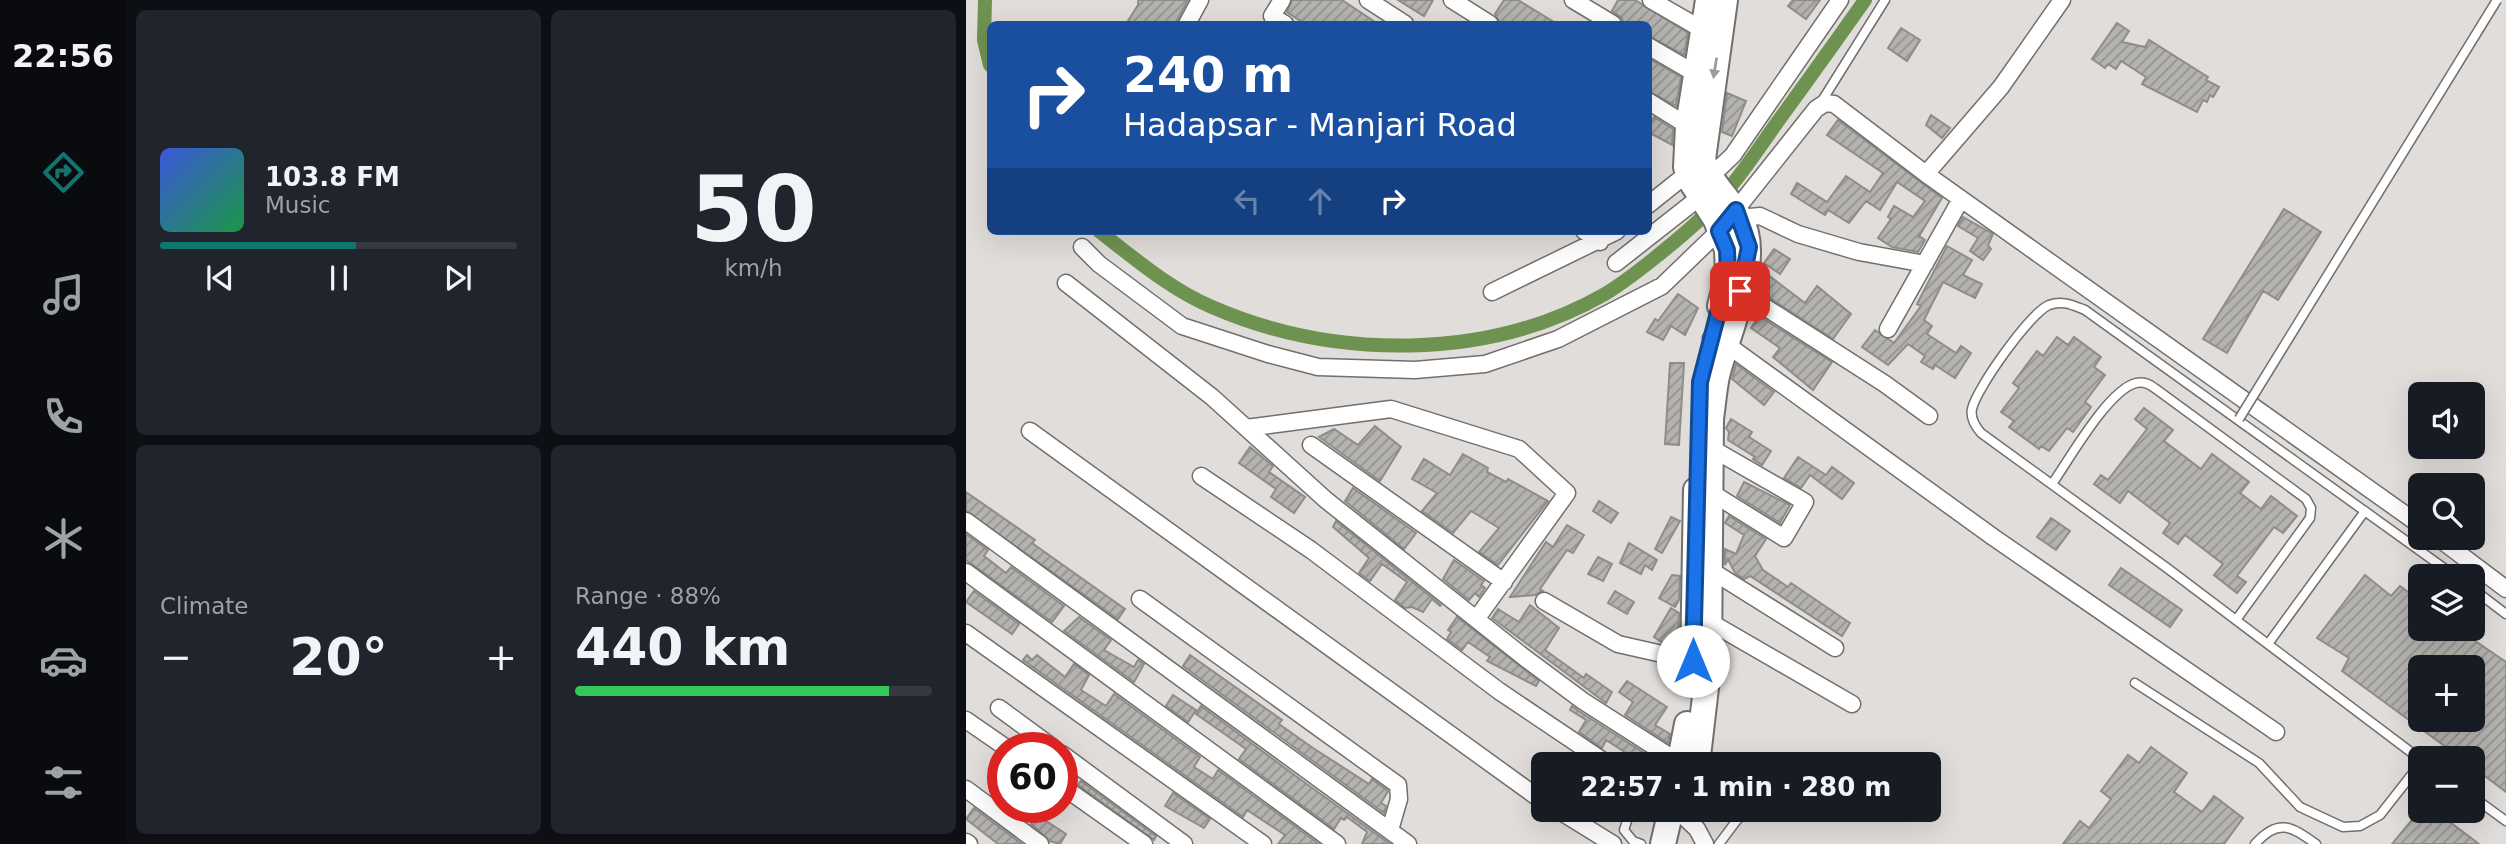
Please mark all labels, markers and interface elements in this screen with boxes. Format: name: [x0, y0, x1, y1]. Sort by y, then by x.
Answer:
text: 22:56: [12, 37, 114, 75]
text: 240 m: [1123, 47, 1293, 104]
icon: right: [1008, 49, 1099, 140]
one-way arrow: [1709, 57, 1720, 79]
text: Hadapsar - Manjari Road: [1123, 106, 1517, 144]
icon: directions: [39, 148, 88, 197]
text: 50: [690, 157, 817, 262]
text: 103.8 FM: [265, 162, 400, 192]
icon: left: [1228, 182, 1266, 220]
icon: ahead: [1301, 182, 1339, 220]
icon: right: [1374, 182, 1412, 220]
text: Music: [265, 192, 330, 218]
text: km/h: [724, 255, 783, 281]
icon: previous: [201, 259, 239, 297]
icon: pause: [320, 259, 358, 297]
icon: next: [439, 259, 477, 297]
pin: [1710, 261, 1770, 321]
icon: music: [39, 270, 88, 319]
icon: arrive: [1721, 272, 1759, 310]
map controls: [2408, 382, 2485, 823]
button: sound: [2408, 382, 2485, 459]
icon: phone: [39, 392, 88, 441]
button: search: [2408, 473, 2485, 550]
icon: climate: [39, 514, 88, 563]
button: layers: [2408, 564, 2485, 641]
text: Range · 88%: [575, 583, 721, 609]
text: Climate: [160, 593, 249, 619]
text: 440 km: [575, 617, 790, 677]
position arrow: [1656, 624, 1730, 698]
text: 20°: [289, 627, 388, 687]
text: −: [160, 635, 192, 679]
text: +: [485, 635, 517, 679]
icon: car: [39, 636, 88, 685]
button: +: [2408, 655, 2485, 732]
speed limit sign: 60: [987, 732, 1078, 823]
button: −: [2408, 746, 2485, 823]
icon: filters: [39, 758, 88, 807]
text: 22:57 · 1 min · 280 m: [1581, 772, 1891, 802]

